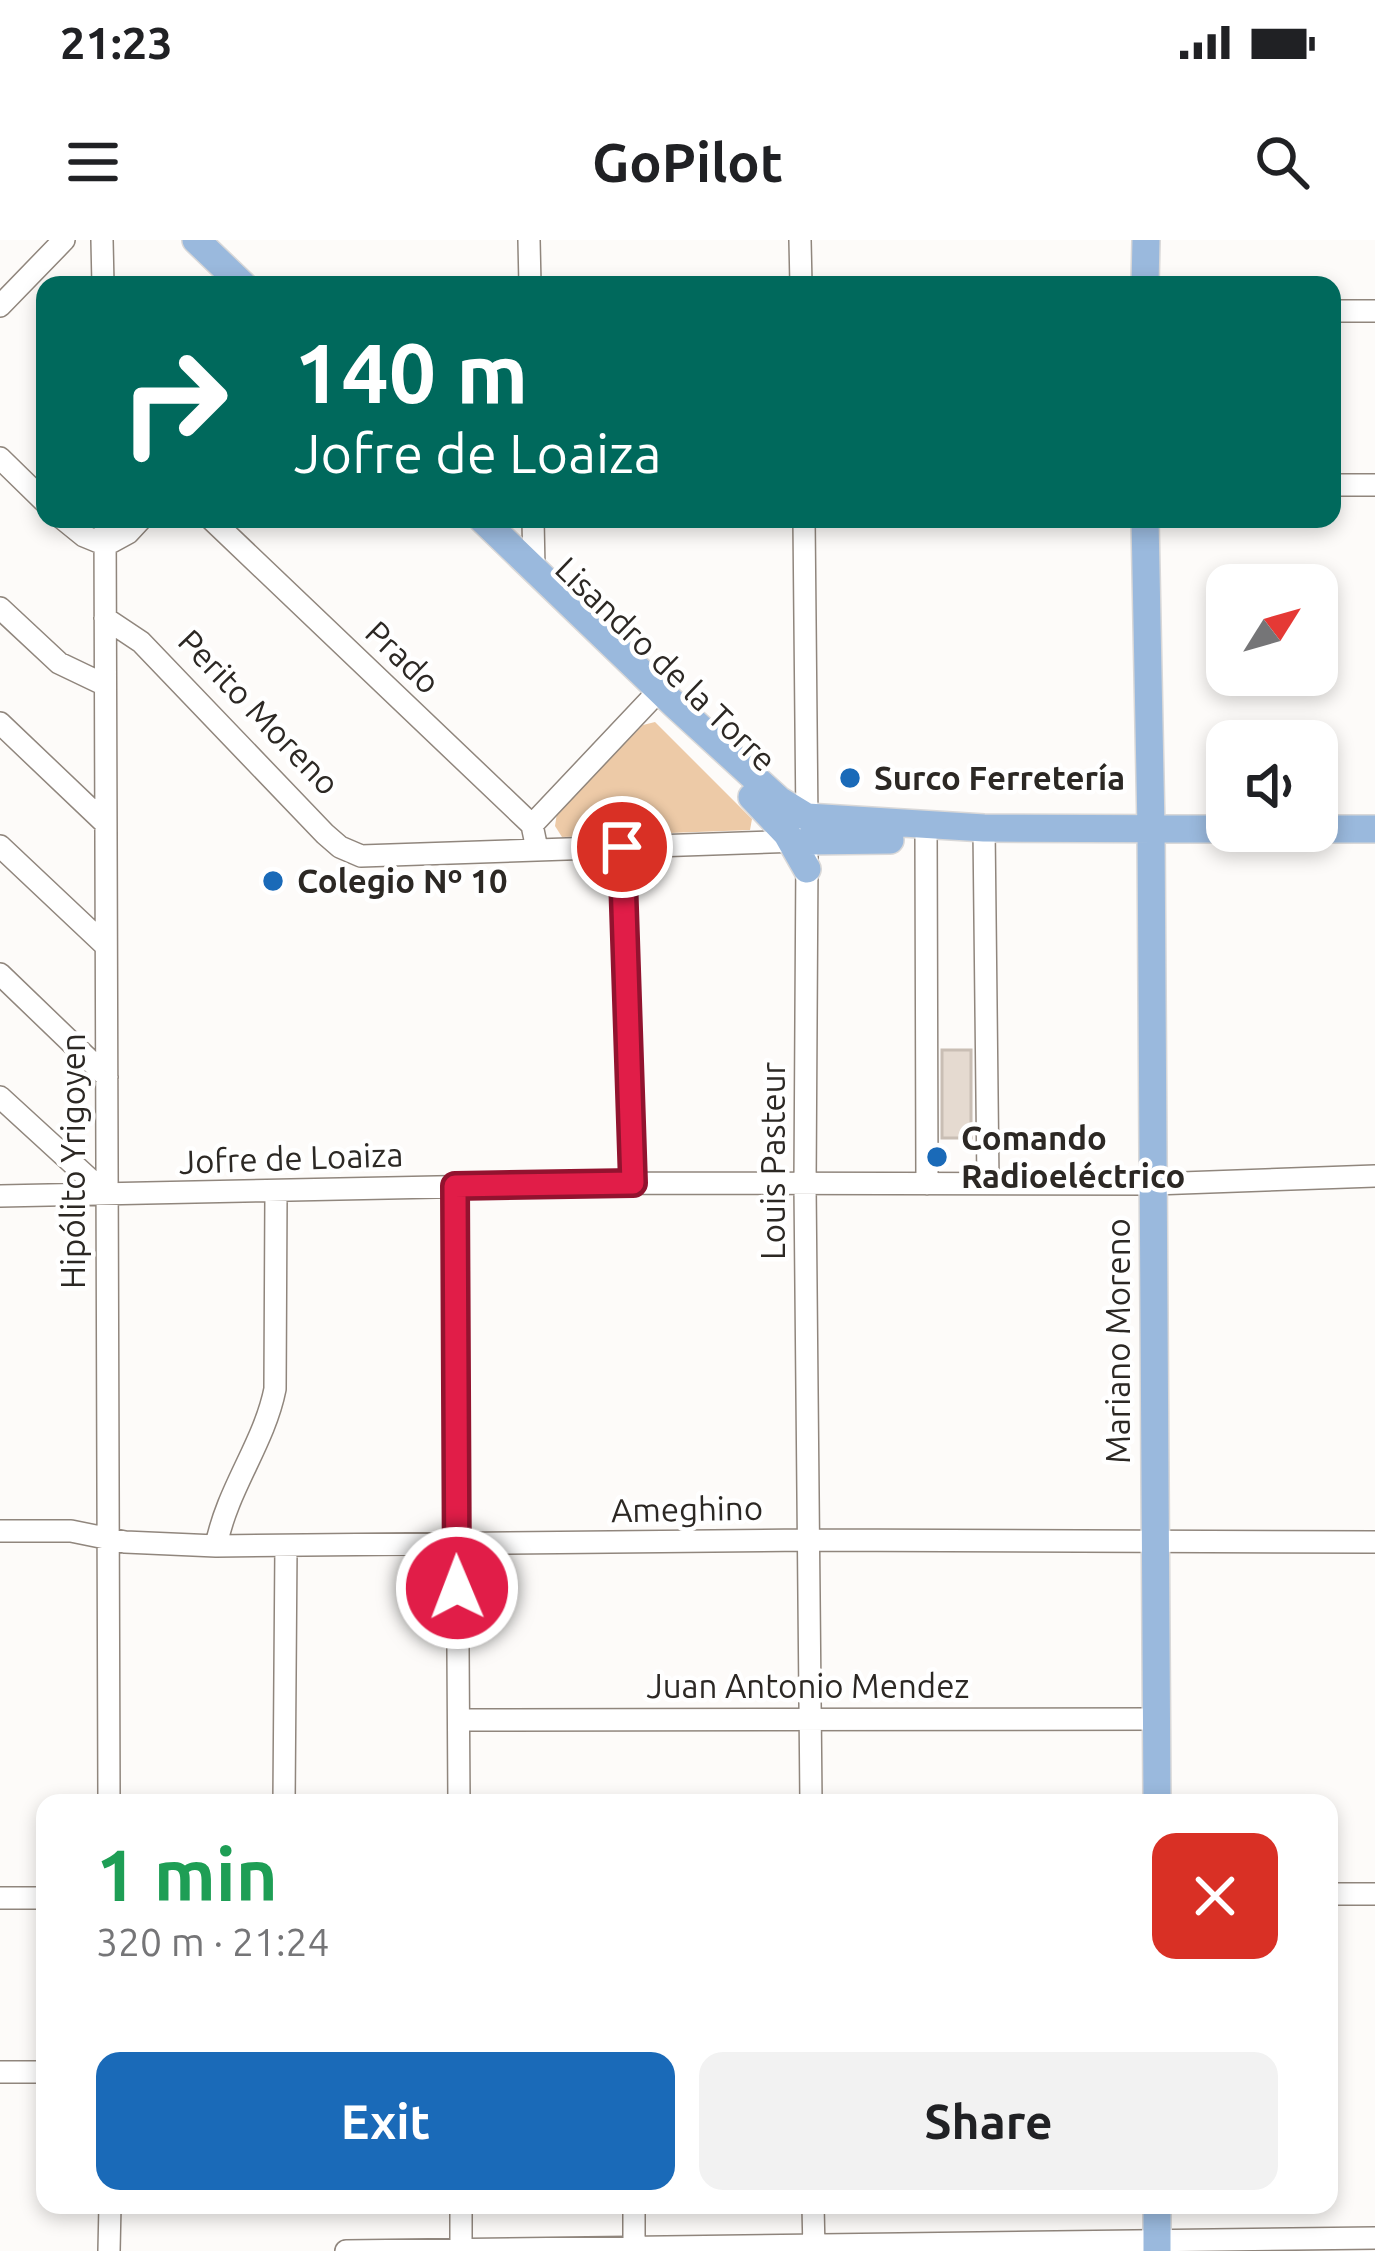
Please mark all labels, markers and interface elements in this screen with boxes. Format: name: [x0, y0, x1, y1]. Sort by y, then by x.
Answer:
text: 21:23: [60, 17, 173, 68]
icon: menu: [60, 129, 126, 195]
icon: search: [1249, 129, 1315, 195]
text: GoPilot: [592, 132, 783, 192]
icon: right: [96, 324, 252, 480]
text: 140 m: [294, 325, 528, 419]
text: Jofre de Loaiza: [294, 423, 662, 483]
street label: Lisandro de la Torre: [549, 549, 784, 778]
north arrow: [1206, 564, 1338, 696]
map controls: [1206, 564, 1338, 852]
street label: Prado: [359, 613, 448, 700]
street label: Perito Moreno: [172, 622, 347, 802]
button: sound: [1206, 720, 1338, 852]
place label: Surco Ferretería: [874, 759, 1125, 796]
marker: Surco Ferretería: [837, 765, 863, 791]
pin: [571, 796, 673, 898]
icon: arrive: [589, 814, 655, 880]
place label: Colegio Nº 10: [297, 862, 508, 899]
marker: Colegio Nº 10: [260, 868, 286, 894]
street label: Hipólito Yrigoyen: [54, 1033, 91, 1289]
street label: Louis Pasteur: [754, 1061, 791, 1260]
place label: Comando Radioeléctrico: [961, 1119, 1185, 1194]
street label: Jofre de Loaiza: [178, 1135, 404, 1180]
marker: Comando Radioeléctrico: [924, 1144, 950, 1170]
street label: Mariano Moreno: [1099, 1218, 1136, 1464]
street label: Ameghino: [611, 1489, 763, 1528]
position arrow: [394, 1525, 520, 1651]
street label: Juan Antonio Mendez: [646, 1667, 970, 1704]
button: close: [1152, 1833, 1278, 1959]
text: 1 min: [96, 1834, 278, 1915]
text: 320 m · 21:24: [96, 1920, 330, 1963]
button: Exit: [96, 2052, 675, 2190]
button: Share: [699, 2052, 1278, 2190]

